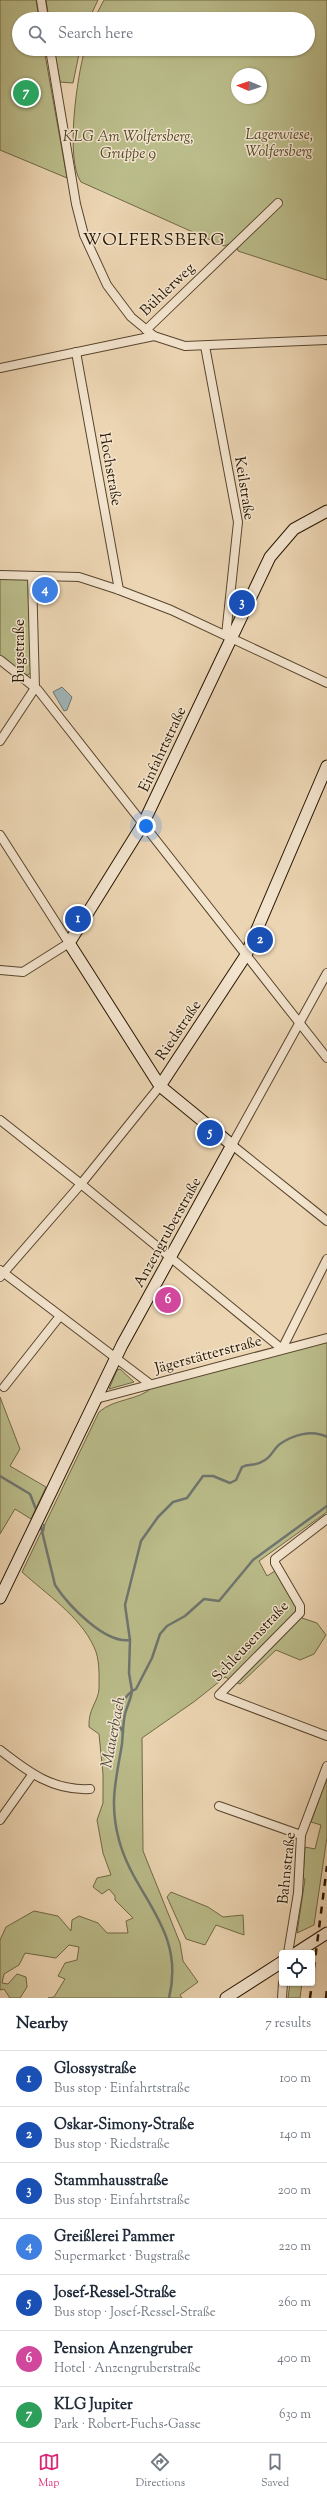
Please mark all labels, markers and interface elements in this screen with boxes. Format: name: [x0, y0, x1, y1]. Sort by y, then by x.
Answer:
search box: [12, 12, 315, 56]
icon: search: [26, 23, 48, 45]
text: Search here: [58, 24, 133, 45]
north arrow: [231, 68, 267, 104]
pin: 7: [13, 78, 39, 108]
park label: Lagerwiese, Wolfersberg: [245, 125, 313, 163]
park label: KLG Am Wolfersberg, Gruppe 9: [63, 127, 193, 165]
district label: WOLFERSBERG: [83, 229, 225, 253]
street label: Bühlerweg: [136, 259, 200, 321]
street label: Hochstraße: [93, 431, 126, 508]
street label: Keilstraße: [228, 455, 259, 522]
pin: 4: [32, 575, 58, 605]
pin: 3: [229, 588, 255, 618]
street label: Bugstraße: [10, 619, 31, 683]
street label: Einfahrtstraße: [134, 703, 192, 796]
your location: [136, 816, 156, 836]
pin: 1: [65, 904, 91, 934]
pin: 2: [247, 925, 273, 955]
street label: Riedstraße: [151, 996, 207, 1065]
pin: 5: [197, 1118, 223, 1148]
street label: Anzengruberstraße: [129, 1174, 207, 1292]
pin: 6: [155, 1285, 181, 1315]
street label: Jägerstätterstraße: [152, 1331, 264, 1380]
street label: Schleusenstraße: [208, 1597, 294, 1687]
water label: Mauerbach: [96, 1694, 133, 1770]
street label: Bahnstraße: [273, 1831, 302, 1905]
map controls: [279, 1950, 315, 1986]
button: locate: [279, 1950, 315, 1986]
text: Nearby: [16, 2012, 68, 2036]
text: 7 results: [265, 2015, 311, 2033]
text: Glossystraße: [54, 2059, 136, 2080]
text: 1: [27, 2070, 31, 2088]
text: 100 m: [279, 2070, 311, 2088]
text: Bus stop · Einfahrtstraße: [54, 2080, 190, 2098]
text: Oskar-Simony-Straße: [54, 2115, 194, 2136]
text: 2: [26, 2126, 32, 2144]
text: 140 m: [280, 2126, 311, 2144]
text: Bus stop · Riedstraße: [54, 2136, 170, 2154]
text: Stammhausstraße: [54, 2171, 168, 2192]
text: 3: [26, 2182, 32, 2200]
text: 200 m: [278, 2182, 311, 2200]
text: Bus stop · Einfahrtstraße: [54, 2192, 190, 2210]
text: Greißlerei Pammer: [54, 2227, 175, 2248]
text: 4: [26, 2238, 32, 2256]
text: 220 m: [278, 2238, 311, 2256]
text: Supermarket · Bugstraße: [54, 2248, 190, 2266]
text: Josef-Ressel-Straße: [54, 2283, 176, 2304]
text: 5: [27, 2294, 31, 2312]
text: 260 m: [278, 2294, 311, 2312]
text: Bus stop · Josef-Ressel-Straße: [54, 2304, 216, 2322]
text: Pension Anzengruber: [54, 2339, 193, 2360]
text: 6: [26, 2350, 32, 2368]
text: 400 m: [277, 2350, 311, 2368]
text: Hotel · Anzengruberstraße: [54, 2360, 201, 2378]
text: KLG Jupiter: [54, 2395, 133, 2416]
text: 7: [26, 2406, 32, 2424]
text: 630 m: [279, 2406, 311, 2424]
text: Park · Robert-Fuchs-Gasse: [54, 2416, 201, 2434]
tab: Map: [38, 2451, 60, 2491]
tab: Directions: [136, 2451, 185, 2491]
tab: Saved: [261, 2451, 289, 2491]

